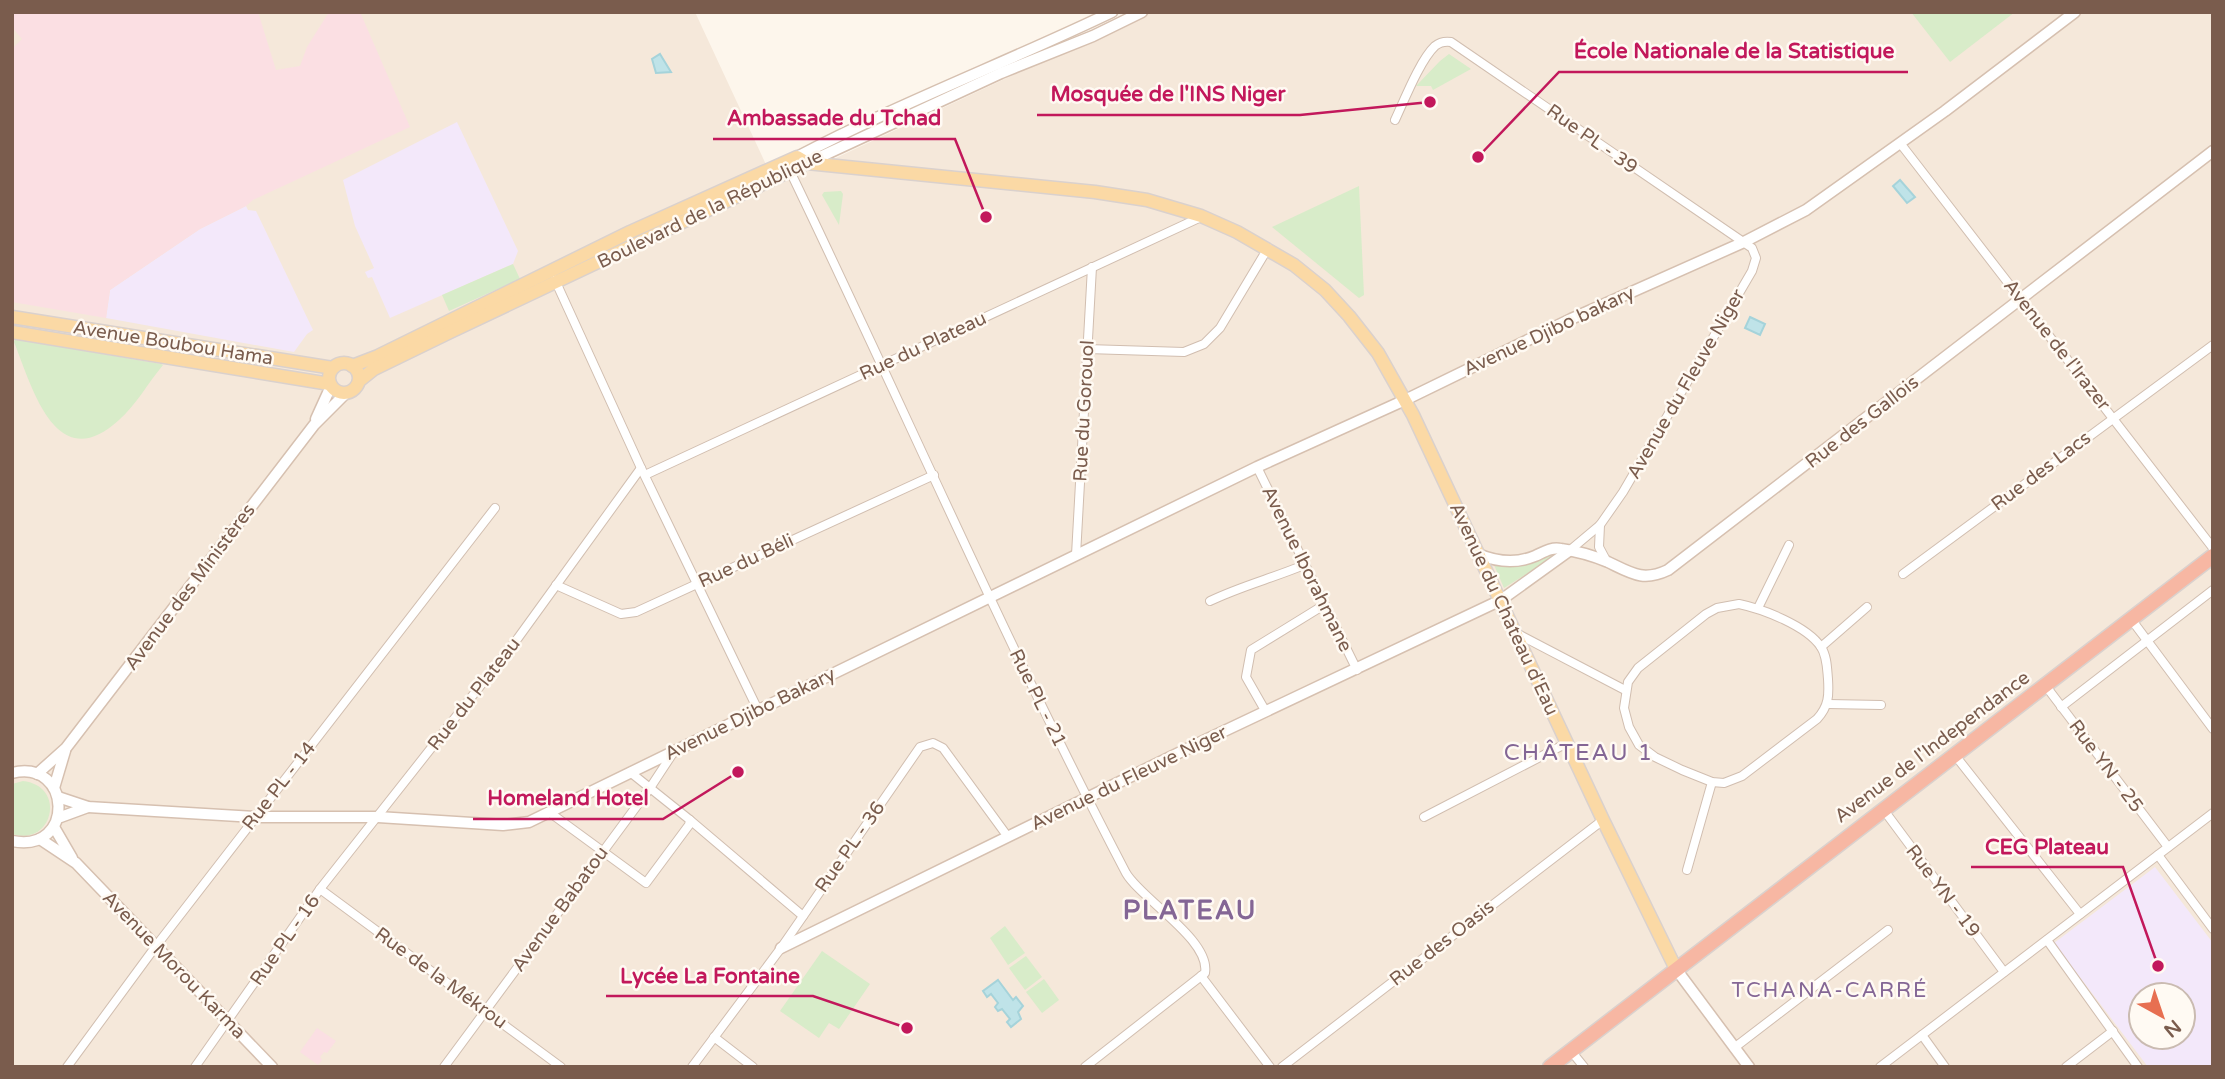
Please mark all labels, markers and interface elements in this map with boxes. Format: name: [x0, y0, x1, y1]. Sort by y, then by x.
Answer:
callout: École Nationale de la Statistique: [1559, 30, 1908, 72]
text: École Nationale de la Statistique: [1574, 38, 1894, 64]
callout: Mosquée de l'INS Niger: [1037, 73, 1300, 115]
text: Mosquée de l'INS Niger: [1051, 82, 1286, 107]
callout: Ambassade du Tchad: [713, 97, 955, 139]
street label: Rue PL - 39: [1542, 100, 1642, 178]
text: Ambassade du Tchad: [727, 106, 941, 131]
street label: Boulevard de la République: [594, 145, 826, 273]
street label: Avenue de l'Irazer: [1999, 275, 2115, 415]
street label: Avenue Djibo bakary: [1460, 282, 1638, 380]
street label: Avenue du Fleuve Niger: [1623, 285, 1750, 483]
street label: Rue du Plateau: [856, 307, 990, 385]
street label: Avenue Boubou Hama: [71, 316, 275, 370]
street label: Rue du Gorouol: [1069, 340, 1099, 482]
street label: Rue des Gallois: [1801, 371, 1923, 473]
street label: Rue des Lacs: [1987, 427, 2095, 515]
street label: Avenue Iborahmane: [1257, 483, 1357, 655]
street label: Avenue des Ministères: [120, 499, 260, 675]
street label: Avenue du Chateau d'Eau: [1445, 499, 1563, 719]
street label: Rue du Béli: [695, 529, 797, 593]
street label: Rue du Plateau: [423, 633, 525, 755]
street label: Rue PL - 21: [1005, 646, 1071, 750]
street label: Avenue Djibo Bakary: [661, 663, 839, 765]
street label: Avenue de l'Independance: [1830, 666, 2034, 828]
street label: Rue YN - 25: [2064, 716, 2148, 816]
street label: Avenue du Fleuve Niger: [1027, 721, 1231, 835]
street label: Rue PL - 14: [238, 737, 320, 835]
district label: CHÂTEAU 1: [1504, 739, 1654, 767]
callout: Homeland Hotel: [473, 777, 663, 819]
text: Homeland Hotel: [487, 786, 649, 811]
street label: Rue PL - 36: [811, 797, 889, 897]
callout: CEG Plateau: [1971, 825, 2123, 867]
text: CEG Plateau: [1985, 835, 2109, 860]
street label: Rue YN - 19: [1901, 841, 1985, 941]
street label: Avenue Babatou: [507, 842, 613, 976]
street label: Avenue Morou Karma: [98, 887, 250, 1043]
street label: Rue PL - 16: [246, 890, 324, 990]
district label: PLATEAU: [1123, 895, 1257, 926]
street label: Rue des Oasis: [1385, 895, 1499, 991]
street label: Rue de la Mékrou: [371, 923, 511, 1033]
callout: Lycée La Fontaine: [606, 954, 813, 996]
text: Lycée La Fontaine: [620, 964, 800, 989]
district label: TCHANA-CARRÉ: [1732, 978, 1928, 1003]
north arrow: [2127, 981, 2197, 1051]
text: N: [2159, 1015, 2185, 1042]

